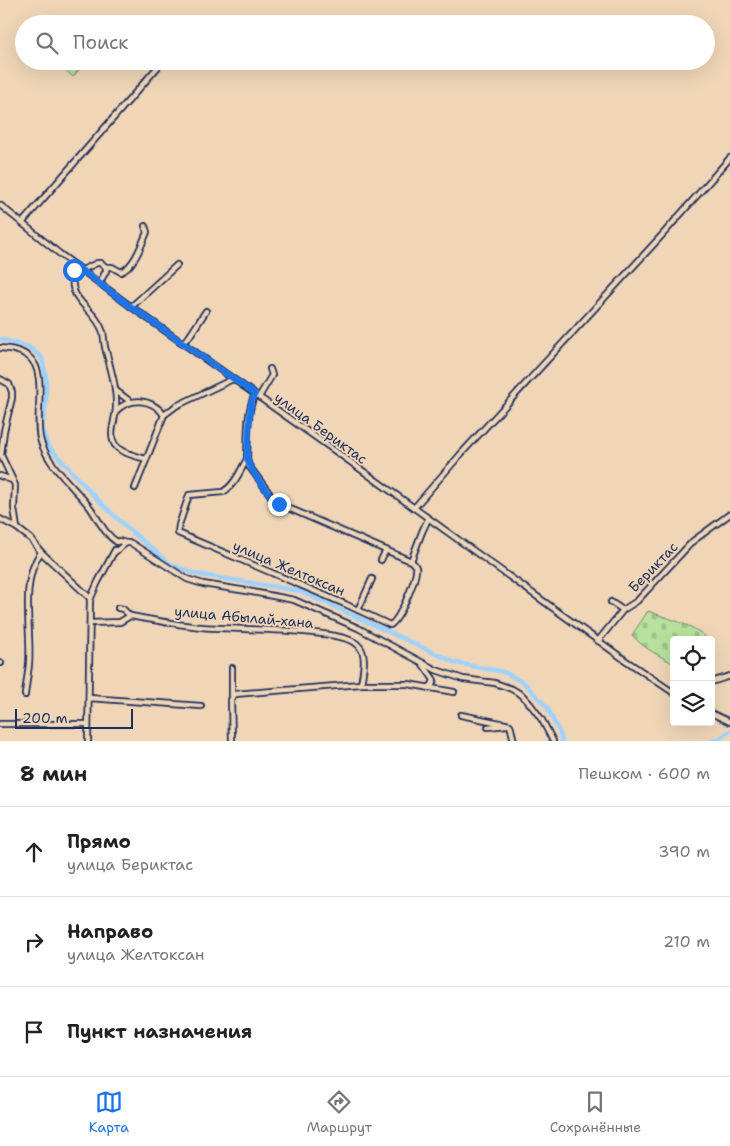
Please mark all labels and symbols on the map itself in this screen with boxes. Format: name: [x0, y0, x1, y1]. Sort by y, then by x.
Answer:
route start: [63, 259, 86, 282]
street label: улица Бериктас: [271, 388, 371, 468]
route end: [268, 493, 291, 516]
street label: улица Желтоксан: [230, 536, 348, 600]
street label: Бериктас: [624, 538, 682, 596]
street label: улица Абылай-хана: [174, 602, 315, 632]
scale bar: [15, 706, 132, 729]

